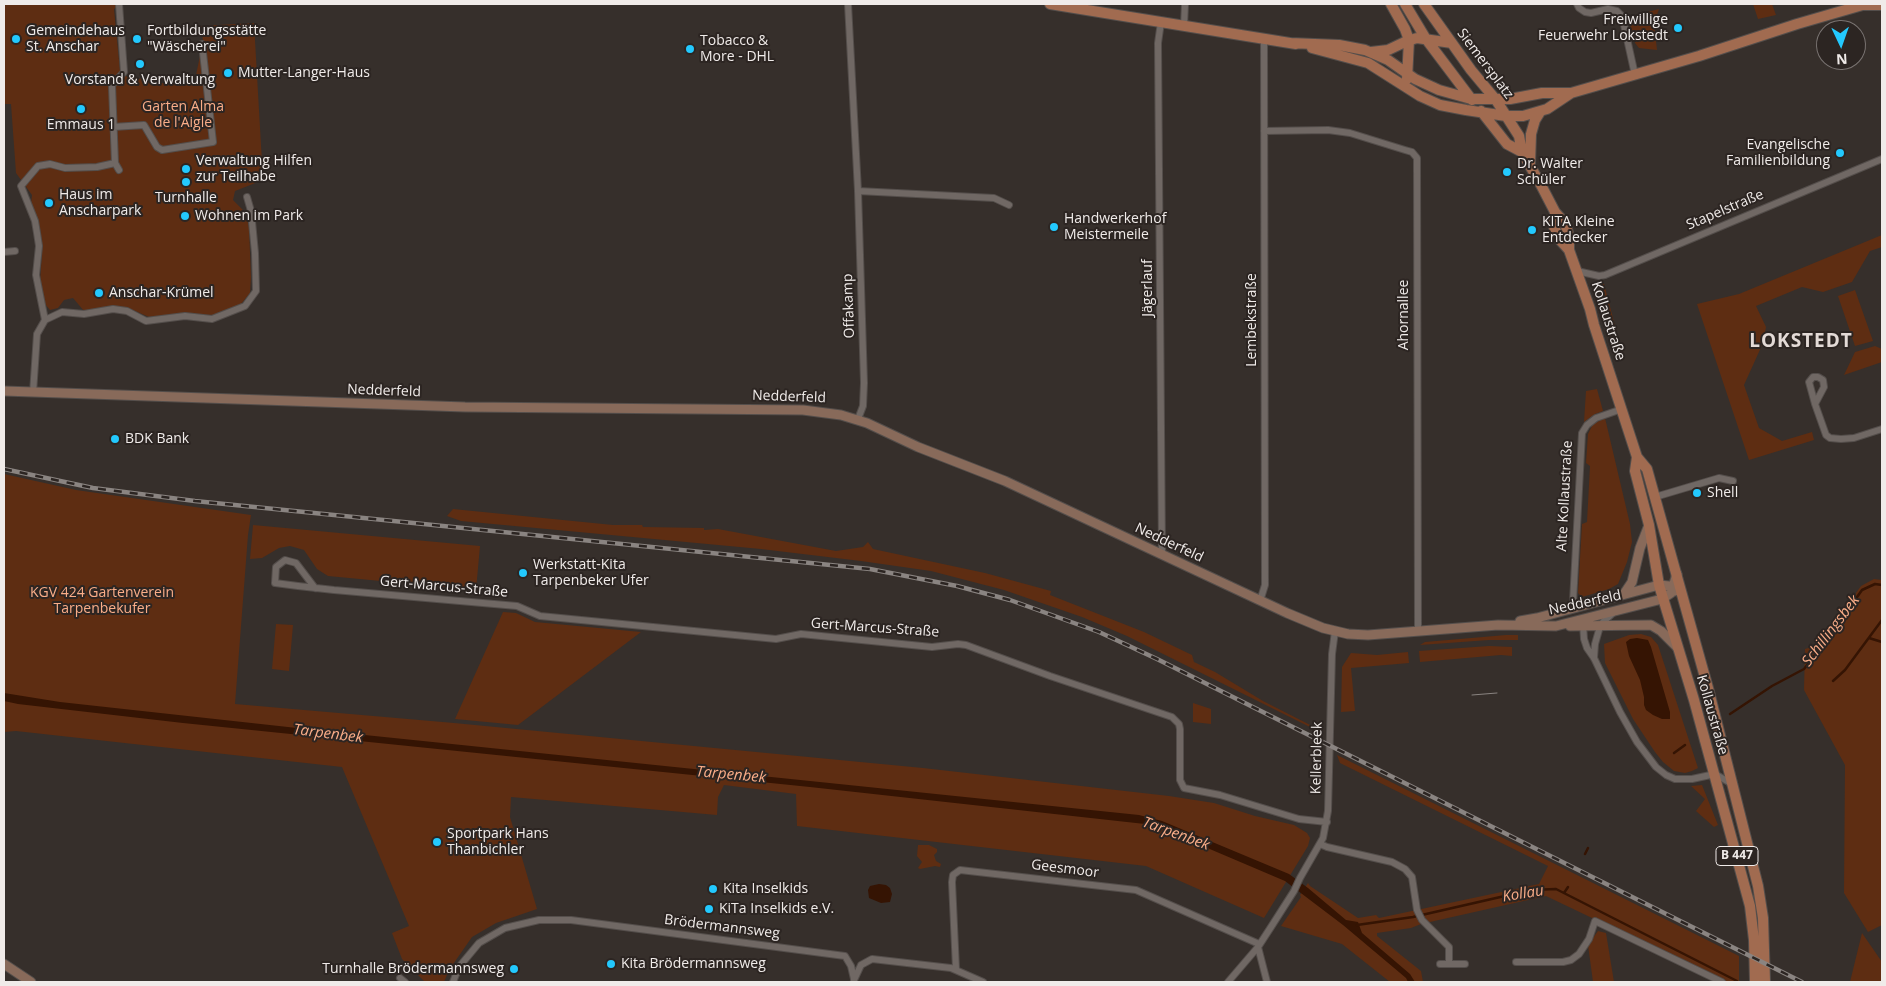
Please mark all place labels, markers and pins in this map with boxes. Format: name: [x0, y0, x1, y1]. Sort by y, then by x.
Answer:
place label: Freiwillige Feuerwehr Lokstedt: [1538, 12, 1668, 44]
marker: Freiwillige Feuerwehr Lokstedt: [1672, 22, 1684, 34]
place label: Gemeindehaus St. Anschar: [26, 23, 125, 56]
place label: Fortbildungsstätte "Wäscherei": [147, 23, 266, 56]
marker: Gemeindehaus St. Anschar: [10, 33, 22, 45]
marker: Fortbildungsstätte "Wäscherei": [131, 33, 143, 45]
place label: Tobacco & More - DHL: [700, 33, 774, 65]
marker: Tobacco & More - DHL: [684, 43, 696, 55]
marker: Vorstand & Verwaltung: [134, 58, 146, 70]
place label: Mutter-Langer-Haus: [238, 65, 370, 81]
marker: Mutter-Langer-Haus: [222, 67, 234, 79]
place label: Vorstand & Verwaltung: [65, 72, 215, 88]
marker: Emmaus 1: [75, 103, 87, 115]
place label: Emmaus 1: [47, 117, 115, 133]
place label: Evangelische Familienbildung: [1726, 137, 1830, 170]
marker: Evangelische Familienbildung: [1834, 147, 1846, 159]
place label: Verwaltung Hilfen zur Teilhabe: [196, 153, 312, 186]
place label: Dr. Walter Schüler: [1517, 156, 1583, 188]
marker: Verwaltung Hilfen zur Teilhabe: [180, 163, 192, 175]
marker: Dr. Walter Schüler: [1501, 166, 1513, 178]
marker: Turnhalle: [180, 176, 192, 188]
place label: Haus im Anscharpark: [59, 187, 141, 220]
place label: Turnhalle: [155, 190, 217, 206]
marker: Haus im Anscharpark: [43, 197, 55, 209]
place label: Wohnen im Park: [195, 208, 303, 224]
marker: Wohnen im Park: [179, 210, 191, 222]
place label: Handwerkerhof Meistermeile: [1064, 211, 1166, 243]
place label: KITA Kleine Entdecker: [1542, 214, 1615, 246]
marker: Handwerkerhof Meistermeile: [1048, 221, 1060, 233]
marker: KITA Kleine Entdecker: [1526, 224, 1538, 236]
place label: Anschar-Krümel: [109, 285, 214, 301]
marker: Anschar-Krümel: [93, 287, 105, 299]
place label: BDK Bank: [125, 431, 189, 447]
marker: BDK Bank: [109, 433, 121, 445]
place label: Shell: [1707, 485, 1738, 501]
marker: Shell: [1691, 487, 1703, 499]
place label: Werkstatt-Kita Tarpenbeker Ufer: [533, 557, 649, 590]
marker: Werkstatt-Kita Tarpenbeker Ufer: [517, 567, 529, 579]
place label: Sportpark Hans Thanbichler: [447, 826, 549, 859]
marker: Sportpark Hans Thanbichler: [431, 836, 443, 848]
place label: Kita Inselkids: [723, 881, 808, 897]
marker: Kita Inselkids: [707, 883, 719, 895]
place label: KiTa Inselkids e.V.: [719, 901, 834, 917]
marker: KiTa Inselkids e.V.: [703, 903, 715, 915]
place label: Kita Brödermannsweg: [621, 956, 766, 972]
marker: Kita Brödermannsweg: [605, 958, 617, 970]
place label: Turnhalle Brödermannsweg: [322, 961, 504, 977]
marker: Turnhalle Brödermannsweg: [508, 963, 520, 975]

